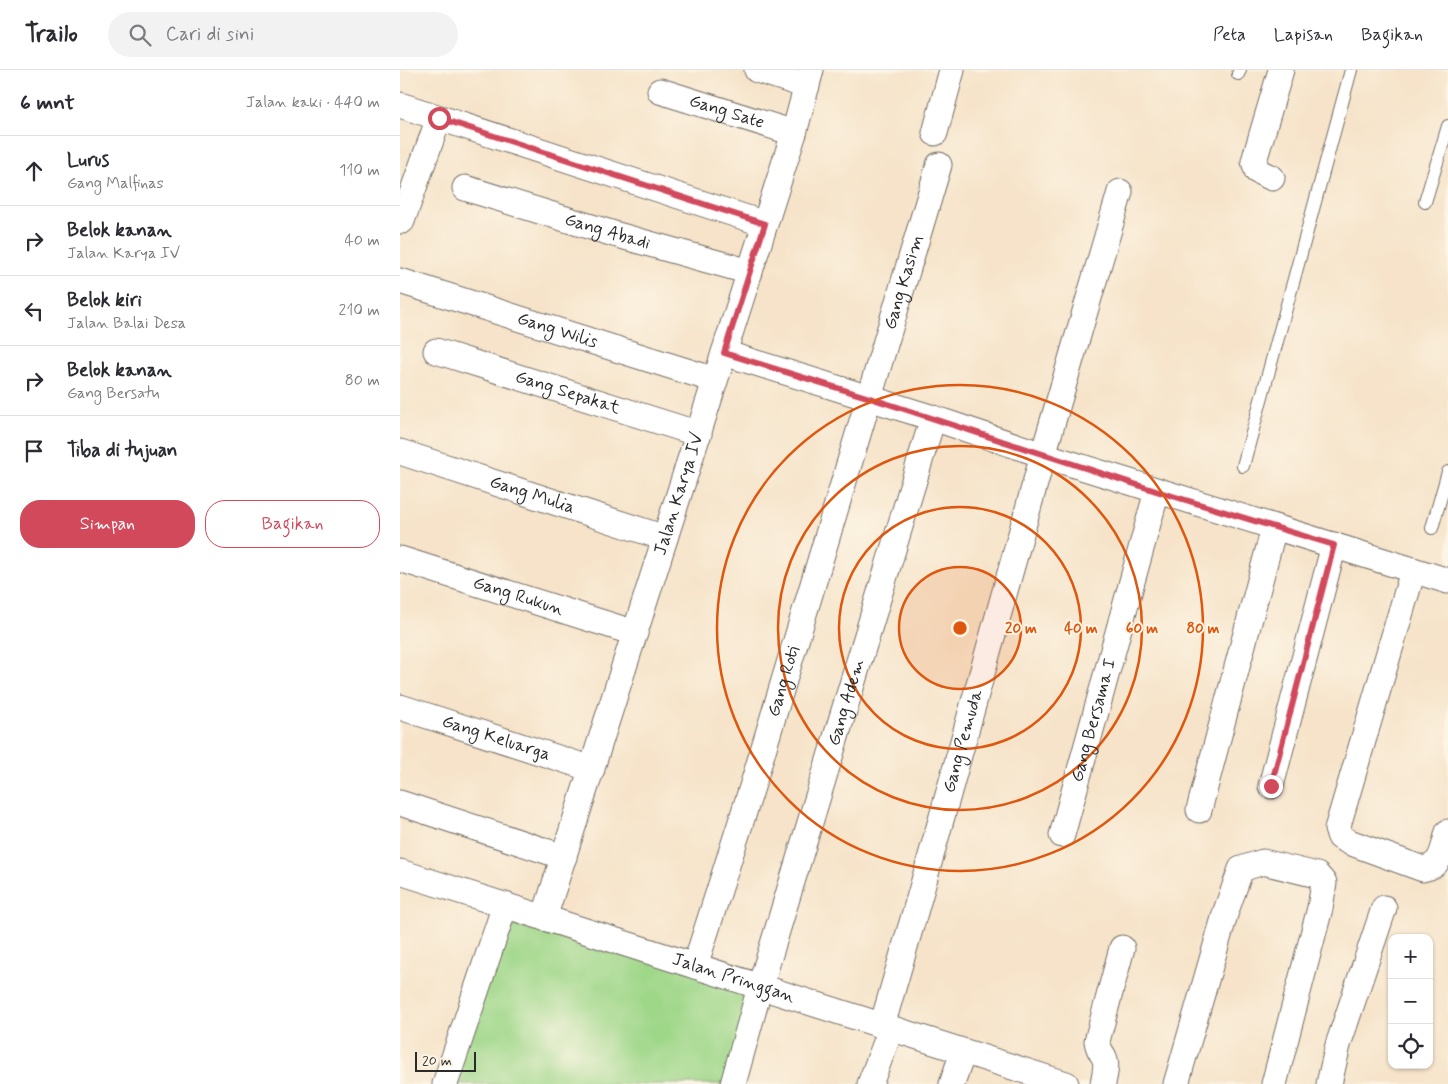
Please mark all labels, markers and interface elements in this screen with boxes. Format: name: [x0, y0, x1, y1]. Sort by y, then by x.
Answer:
search box: [108, 12, 458, 57]
text: Trailo: [25, 19, 78, 50]
icon: search: [126, 21, 154, 49]
text: Cari di sini: [166, 22, 254, 47]
text: Peta: [1213, 23, 1246, 47]
text: Lapisan: [1274, 23, 1333, 47]
text: Bagikan: [1361, 23, 1423, 47]
text: 6 mnt: [20, 89, 75, 117]
street label: Gang Sate: [686, 89, 767, 135]
text: Jalan kaki · 440 m: [246, 92, 380, 113]
route start: [428, 107, 451, 130]
text: Lurus: [67, 148, 109, 173]
icon: ahead: [20, 157, 48, 185]
text: 110 m: [339, 160, 380, 181]
text: Gang Malfinas: [67, 173, 164, 194]
street label: Gang Abadi: [562, 207, 653, 256]
text: Belok kanan: [67, 218, 172, 243]
icon: right: [20, 227, 48, 255]
text: 40 m: [344, 230, 380, 251]
street label: Gang Kasim: [878, 232, 929, 333]
text: Jalan Karya IV: [67, 243, 180, 264]
text: Belok kiri: [67, 288, 142, 313]
icon: left: [20, 297, 48, 325]
text: 210 m: [339, 300, 380, 321]
street label: Gang Wilis: [514, 307, 601, 354]
text: Jalan Balai Desa: [67, 313, 186, 334]
text: Belok kanan: [67, 358, 172, 383]
street label: Gang Sepakat: [512, 365, 623, 420]
icon: right: [20, 367, 48, 395]
text: 80 m: [345, 370, 380, 391]
text: Gang Bersatu: [67, 383, 160, 404]
street label: Jalan Karya IV: [648, 429, 710, 558]
icon: arrive: [20, 437, 48, 465]
text: Tiba di tujuan: [67, 438, 178, 463]
street label: Gang Mulia: [487, 470, 578, 520]
button: Simpan: [20, 500, 195, 548]
button: Bagikan: [205, 500, 380, 548]
street label: Gang Rukun: [470, 571, 567, 622]
centre of rings: [951, 619, 969, 637]
text: 20 m: [1005, 619, 1037, 639]
text: 40 m: [1064, 619, 1098, 639]
text: 60 m: [1126, 619, 1158, 639]
text: 80 m: [1186, 619, 1220, 639]
street label: Gang Roti: [762, 643, 806, 720]
street label: Gang Adem: [822, 656, 871, 749]
street label: Gang Bersama I: [1065, 656, 1122, 785]
street label: Gang Pemuda: [937, 687, 989, 796]
street label: Gang Keluarga: [439, 709, 553, 767]
route end: [1260, 775, 1283, 798]
map controls: [1388, 934, 1433, 1069]
button: +: [1388, 934, 1433, 979]
street label: Jalan Pringgan: [669, 947, 798, 1009]
button: −: [1388, 979, 1433, 1024]
button: locate: [1388, 1024, 1433, 1069]
scale bar: [415, 1049, 476, 1072]
text: 20 m: [422, 1052, 452, 1070]

